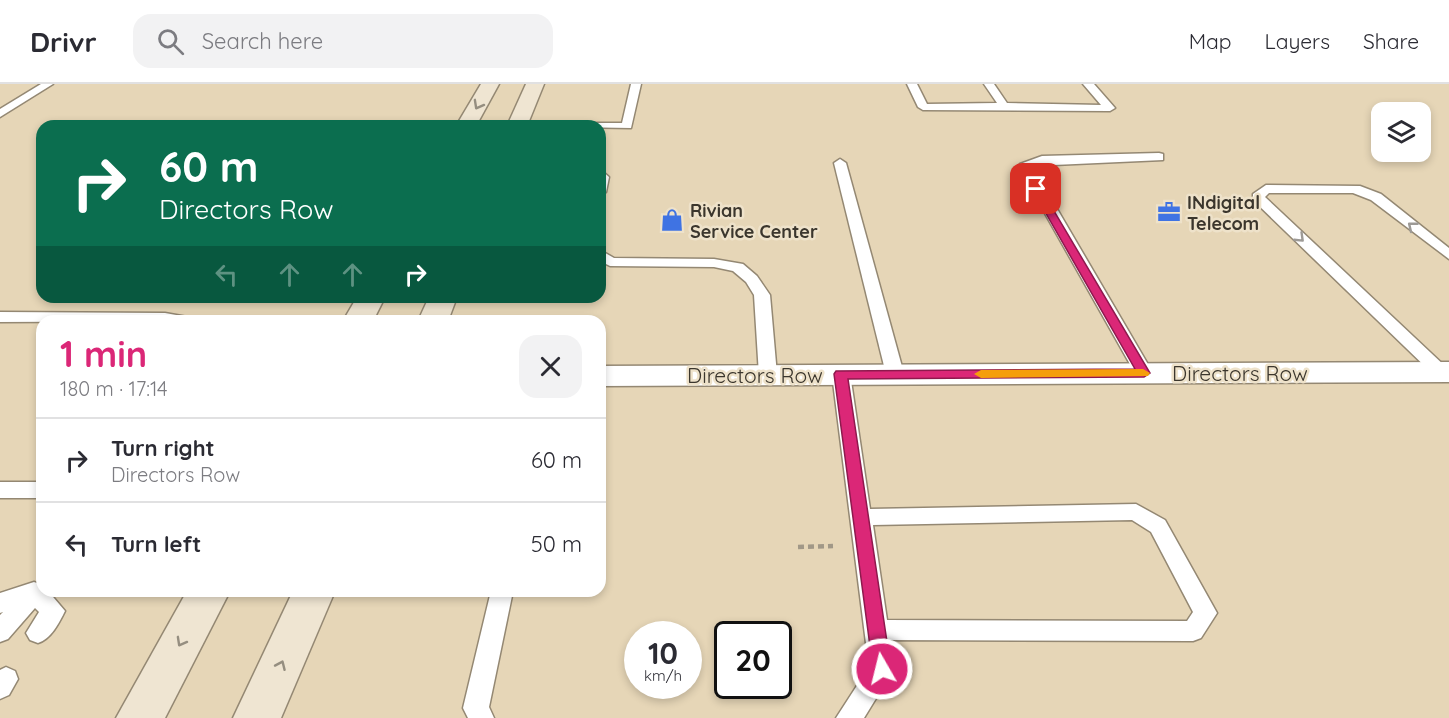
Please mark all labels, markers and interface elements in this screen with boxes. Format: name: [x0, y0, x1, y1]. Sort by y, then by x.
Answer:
search box: [133, 14, 553, 68]
text: Drivr: [30, 24, 97, 59]
icon: search: [154, 25, 187, 58]
text: Search here: [202, 27, 323, 55]
text: Map: [1189, 28, 1232, 54]
text: Layers: [1265, 28, 1330, 54]
text: Share: [1363, 28, 1419, 54]
one-way arrow: [474, 99, 485, 109]
map controls: [1371, 102, 1431, 162]
button: layers: [1371, 102, 1431, 162]
text: 60 m: [159, 140, 259, 193]
icon: right: [60, 144, 138, 222]
pin: [1010, 163, 1061, 214]
icon: arrive: [1019, 172, 1052, 205]
place label: INdigital Telecom: [1187, 191, 1260, 235]
text: Directors Row: [159, 192, 334, 226]
place label: Rivian Service Center: [690, 199, 818, 243]
office icon: INdigital Telecom: [1156, 199, 1182, 225]
shop icon: Rivian Service Center: [659, 207, 685, 233]
one-way arrow: [1408, 222, 1419, 233]
one-way arrow: [1293, 230, 1304, 241]
icon: left: [210, 258, 243, 291]
icon: ahead: [273, 258, 306, 291]
icon: ahead: [336, 258, 369, 291]
icon: right: [399, 258, 432, 291]
text: 1 min: [60, 331, 147, 376]
button: close: [519, 335, 582, 398]
street label: Directors Row: [1172, 360, 1308, 386]
street label: Directors Row: [687, 362, 823, 388]
text: 180 m · 17:14: [60, 376, 168, 401]
text: Turn right: [111, 434, 215, 462]
icon: right: [60, 444, 93, 477]
text: 60 m: [531, 446, 582, 474]
text: Directors Row: [111, 462, 240, 487]
icon: left: [60, 528, 93, 561]
text: Turn left: [111, 530, 201, 558]
text: 50 m: [531, 530, 582, 558]
speed limit sign: 20: [714, 621, 792, 699]
text: 10: [648, 634, 678, 672]
one-way arrow: [177, 636, 188, 647]
position arrow: [850, 637, 914, 701]
one-way arrow: [274, 660, 286, 671]
text: km/h: [644, 666, 682, 685]

